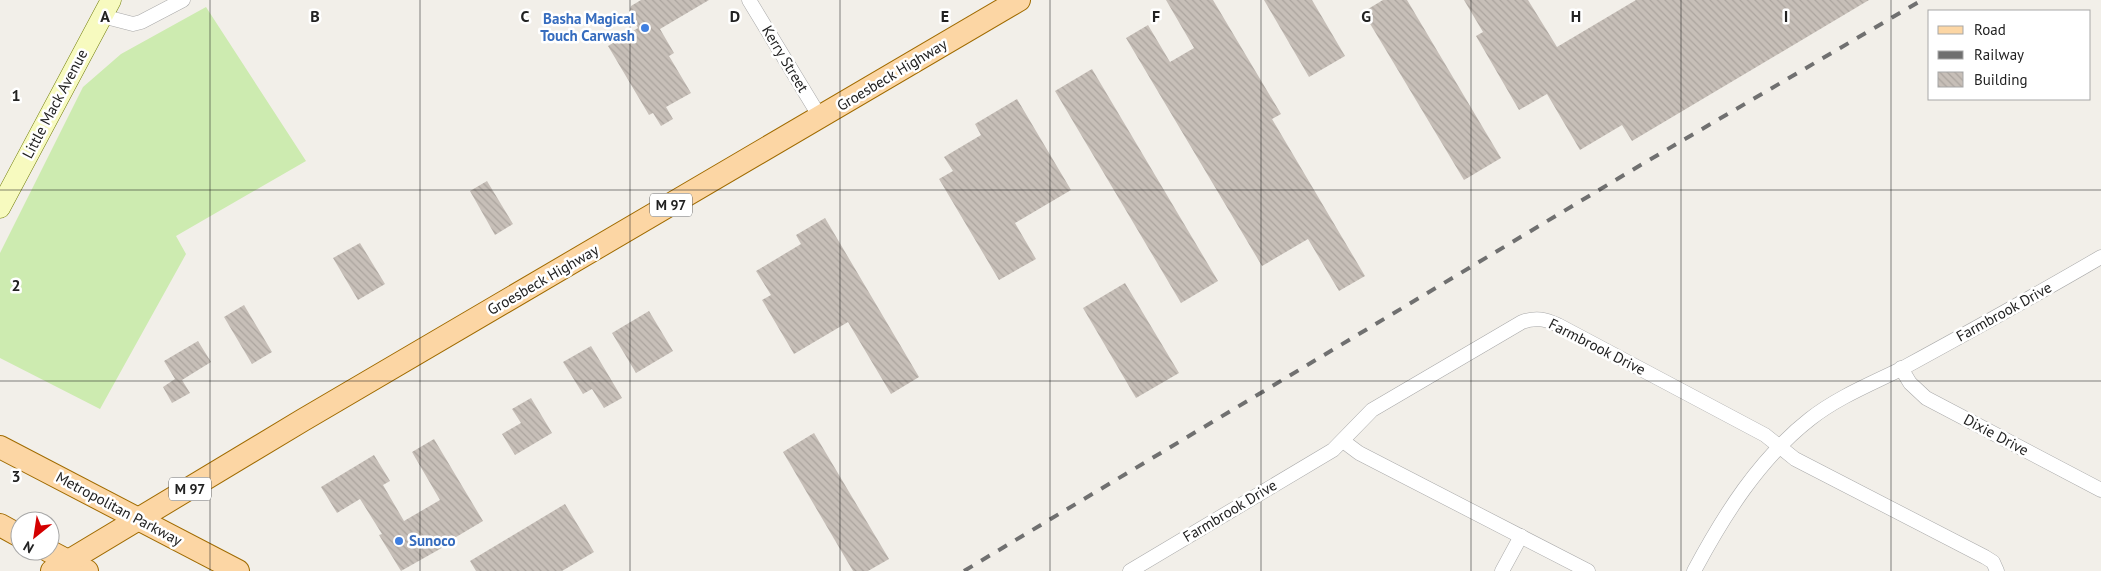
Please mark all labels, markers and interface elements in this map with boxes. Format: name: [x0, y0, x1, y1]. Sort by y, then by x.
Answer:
text: A: [100, 6, 110, 26]
text: B: [310, 6, 320, 26]
text: C: [521, 6, 530, 26]
text: D: [730, 6, 740, 26]
text: E: [941, 6, 949, 26]
text: F: [1152, 6, 1160, 26]
text: G: [1361, 6, 1371, 26]
text: H: [1571, 6, 1581, 26]
text: I: [1784, 6, 1788, 26]
place label: Basha Magical Touch Carwash: [540, 9, 636, 45]
legend: [1928, 10, 2091, 100]
text: Road: [1974, 20, 2006, 39]
marker: Basha Magical Touch Carwash: [639, 22, 651, 34]
street label: Kerry Street: [758, 22, 813, 96]
street label: Groesbeck Highway: [833, 34, 950, 115]
text: Railway: [1974, 45, 2024, 64]
street label: Little Mack Avenue: [18, 46, 91, 162]
text: Building: [1974, 70, 2028, 89]
text: 1: [11, 85, 21, 105]
road number: M 97: [650, 194, 692, 216]
street label: Groesbeck Highway: [484, 240, 602, 319]
text: 2: [11, 275, 21, 295]
street label: Farmbrook Drive: [1953, 278, 2055, 346]
street label: Farmbrook Drive: [1546, 314, 1649, 379]
street label: Dixie Drive: [1961, 410, 2032, 460]
text: 3: [11, 466, 21, 486]
street label: Metropolitan Parkway: [53, 467, 186, 550]
street label: Farmbrook Drive: [1179, 475, 1280, 546]
road number: M 97: [169, 478, 211, 500]
north arrow: [10, 511, 60, 561]
place label: Sunoco: [409, 531, 456, 550]
marker: Sunoco: [393, 535, 405, 547]
text: N: [20, 537, 37, 557]

